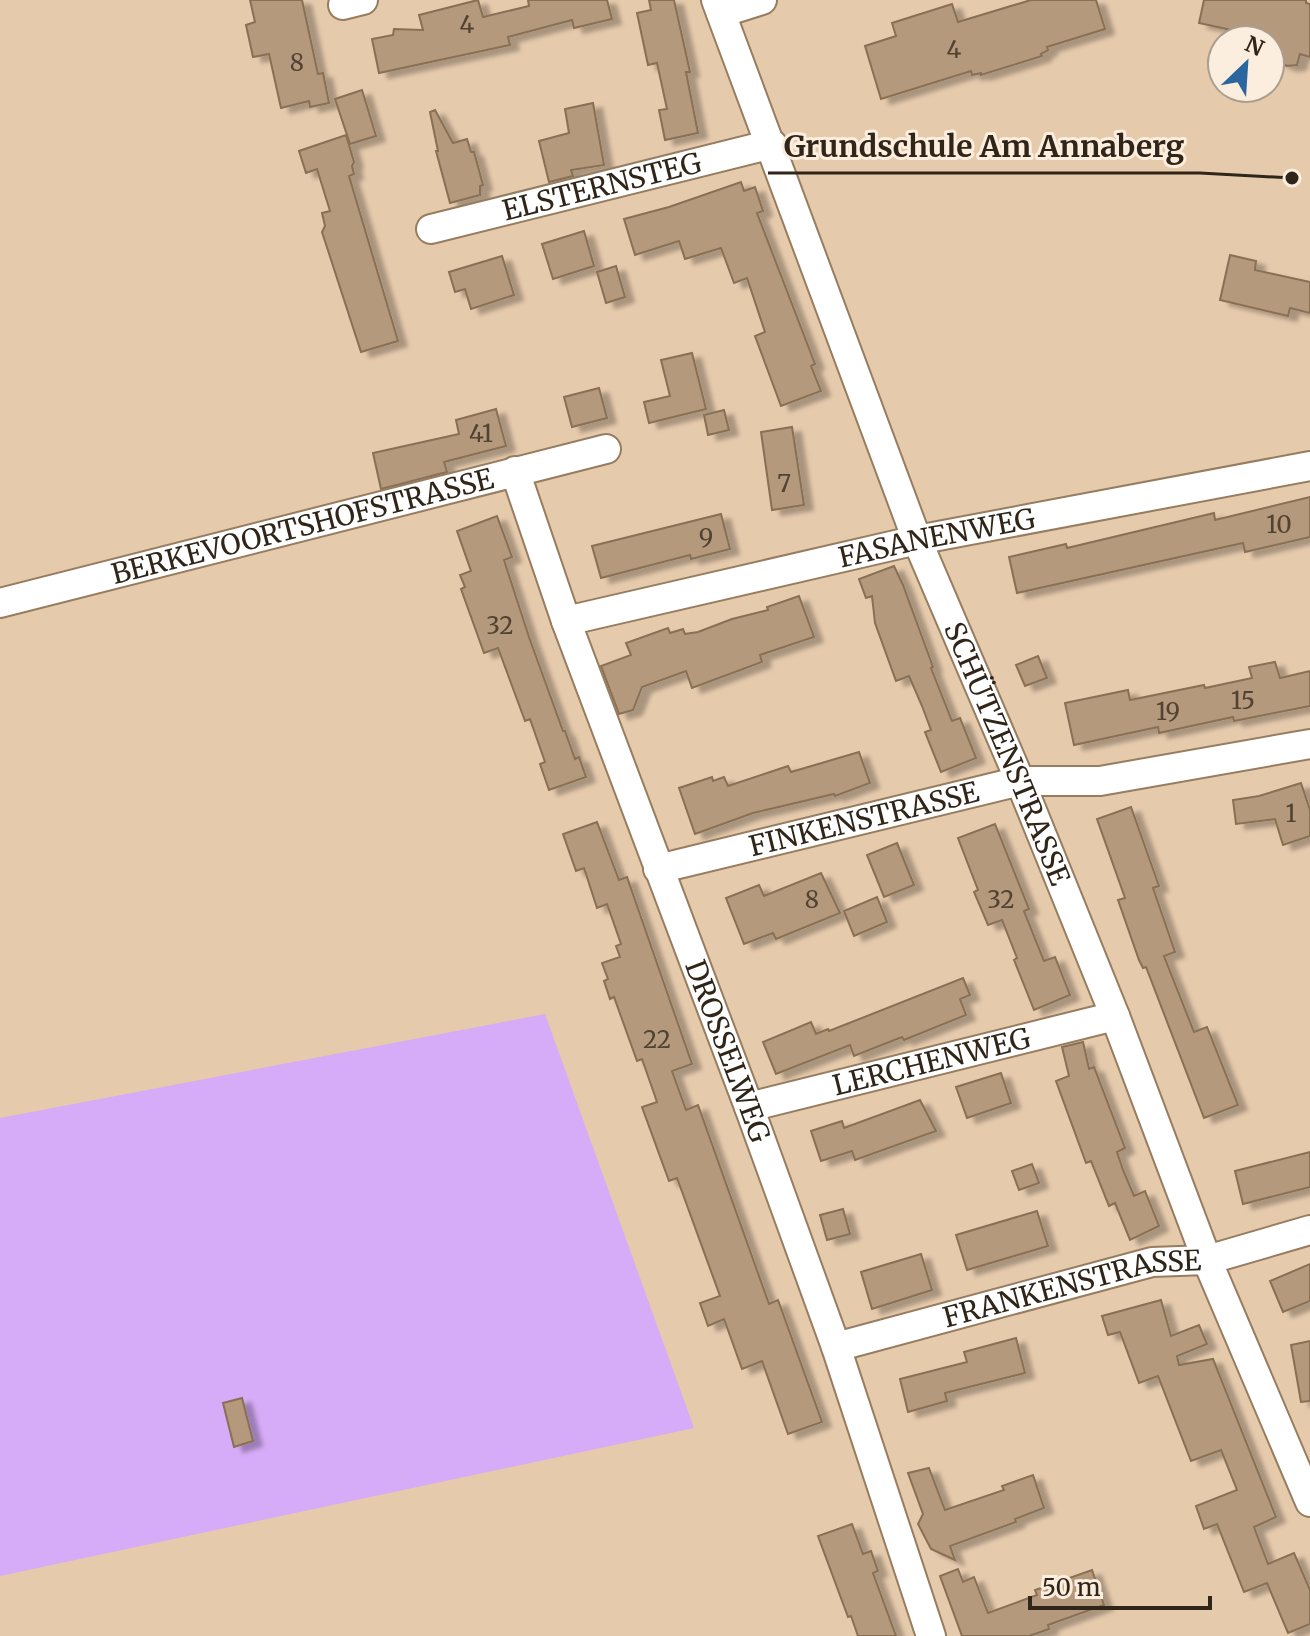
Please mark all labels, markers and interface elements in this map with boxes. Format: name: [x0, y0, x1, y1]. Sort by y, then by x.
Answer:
house number: 4: [460, 9, 475, 40]
north arrow: [1206, 24, 1286, 104]
text: N: [1241, 30, 1269, 62]
house number: 4: [947, 34, 962, 65]
house number: 8: [290, 47, 304, 78]
callout: Grundschule Am Annaberg: [768, 119, 1200, 173]
text: Grundschule Am Annaberg: [784, 127, 1184, 165]
street label: ELSTERNSTEG: [499, 144, 705, 228]
house number: 41: [469, 418, 493, 449]
street label: BERKEVOORTSHOFSTRASSE: [108, 460, 497, 592]
house number: 7: [777, 468, 791, 499]
street label: FASANENWEG: [835, 500, 1038, 576]
house number: 10: [1266, 509, 1292, 540]
house number: 9: [699, 522, 713, 553]
house number: 32: [486, 610, 514, 641]
street label: SCHÜTZENSTRASSE: [936, 616, 1078, 891]
house number: 15: [1231, 685, 1255, 716]
house number: 19: [1156, 696, 1180, 727]
street label: FINKENSTRASSE: [745, 774, 983, 864]
house number: 1: [1286, 798, 1297, 829]
house number: 8: [805, 884, 819, 915]
house number: 32: [987, 884, 1015, 915]
street label: DROSSELWEG: [677, 955, 778, 1147]
street label: LERCHENWEG: [829, 1020, 1034, 1103]
house number: 22: [643, 1024, 671, 1055]
street label: FRANKENSTRASSE: [939, 1242, 1202, 1335]
scale bar: [1030, 1560, 1210, 1610]
text: 50 m: [1042, 1572, 1101, 1603]

